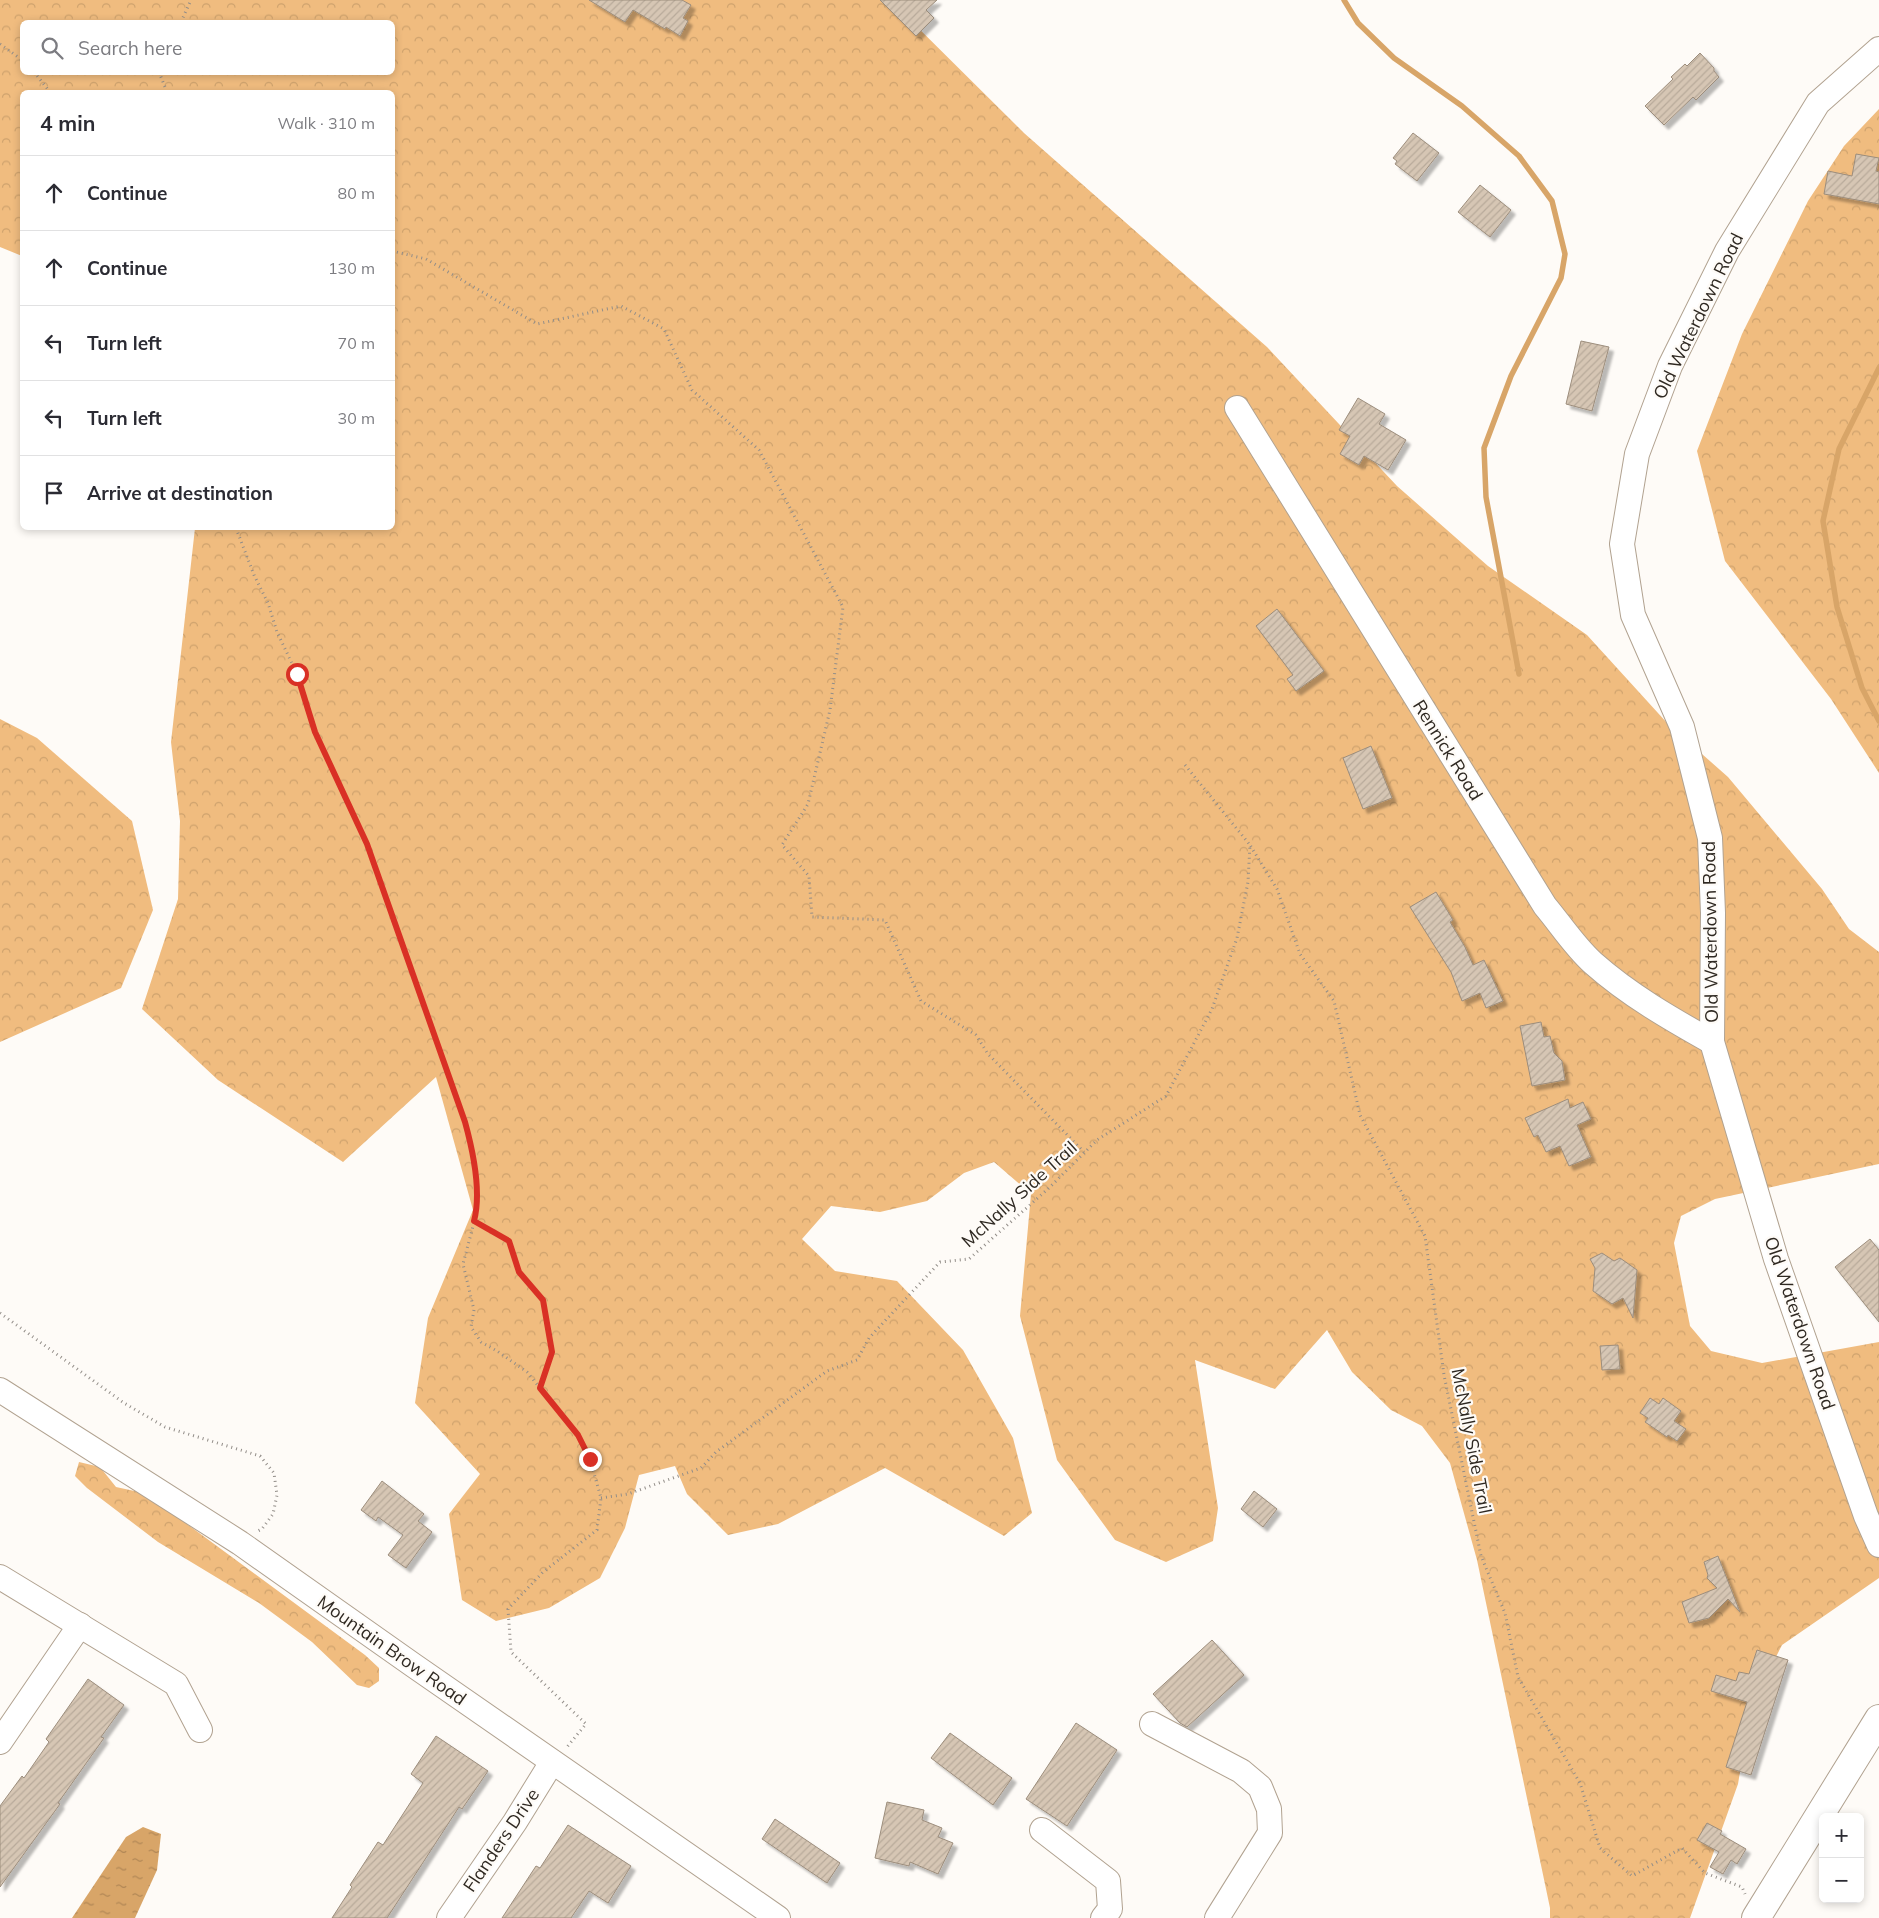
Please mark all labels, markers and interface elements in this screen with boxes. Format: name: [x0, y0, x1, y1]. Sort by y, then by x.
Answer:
search box: [20, 20, 395, 75]
icon: search: [38, 34, 66, 62]
text: Search here: [78, 36, 182, 60]
text: 4 min: [40, 110, 95, 136]
text: Walk · 310 m: [277, 113, 375, 133]
icon: ahead: [40, 179, 68, 207]
text: Continue: [87, 181, 167, 205]
text: 80 m: [338, 183, 375, 203]
street label: Old Waterdown Road: [1648, 229, 1748, 403]
icon: ahead: [40, 254, 68, 282]
text: Continue: [87, 256, 167, 280]
text: 130 m: [328, 258, 375, 278]
icon: left: [40, 329, 68, 357]
text: Turn left: [87, 331, 162, 355]
text: 70 m: [338, 333, 375, 353]
icon: left: [40, 404, 68, 432]
text: Turn left: [87, 406, 162, 430]
text: 30 m: [338, 408, 375, 428]
icon: arrive: [40, 479, 68, 507]
text: Arrive at destination: [87, 481, 273, 505]
route start: [286, 663, 309, 686]
street label: Rennick Road: [1408, 695, 1488, 805]
street label: Old Waterdown Road: [1697, 841, 1723, 1023]
street label: McNally Side Trail: [956, 1136, 1082, 1252]
street label: Old Waterdown Road: [1760, 1233, 1840, 1413]
street label: McNally Side Trail: [1447, 1366, 1497, 1516]
route end: [579, 1448, 602, 1471]
street label: Mountain Brow Road: [313, 1590, 471, 1710]
street label: Flanders Drive: [458, 1784, 544, 1896]
map controls: [1819, 1813, 1864, 1903]
button: +: [1819, 1813, 1864, 1858]
button: −: [1819, 1858, 1864, 1903]

